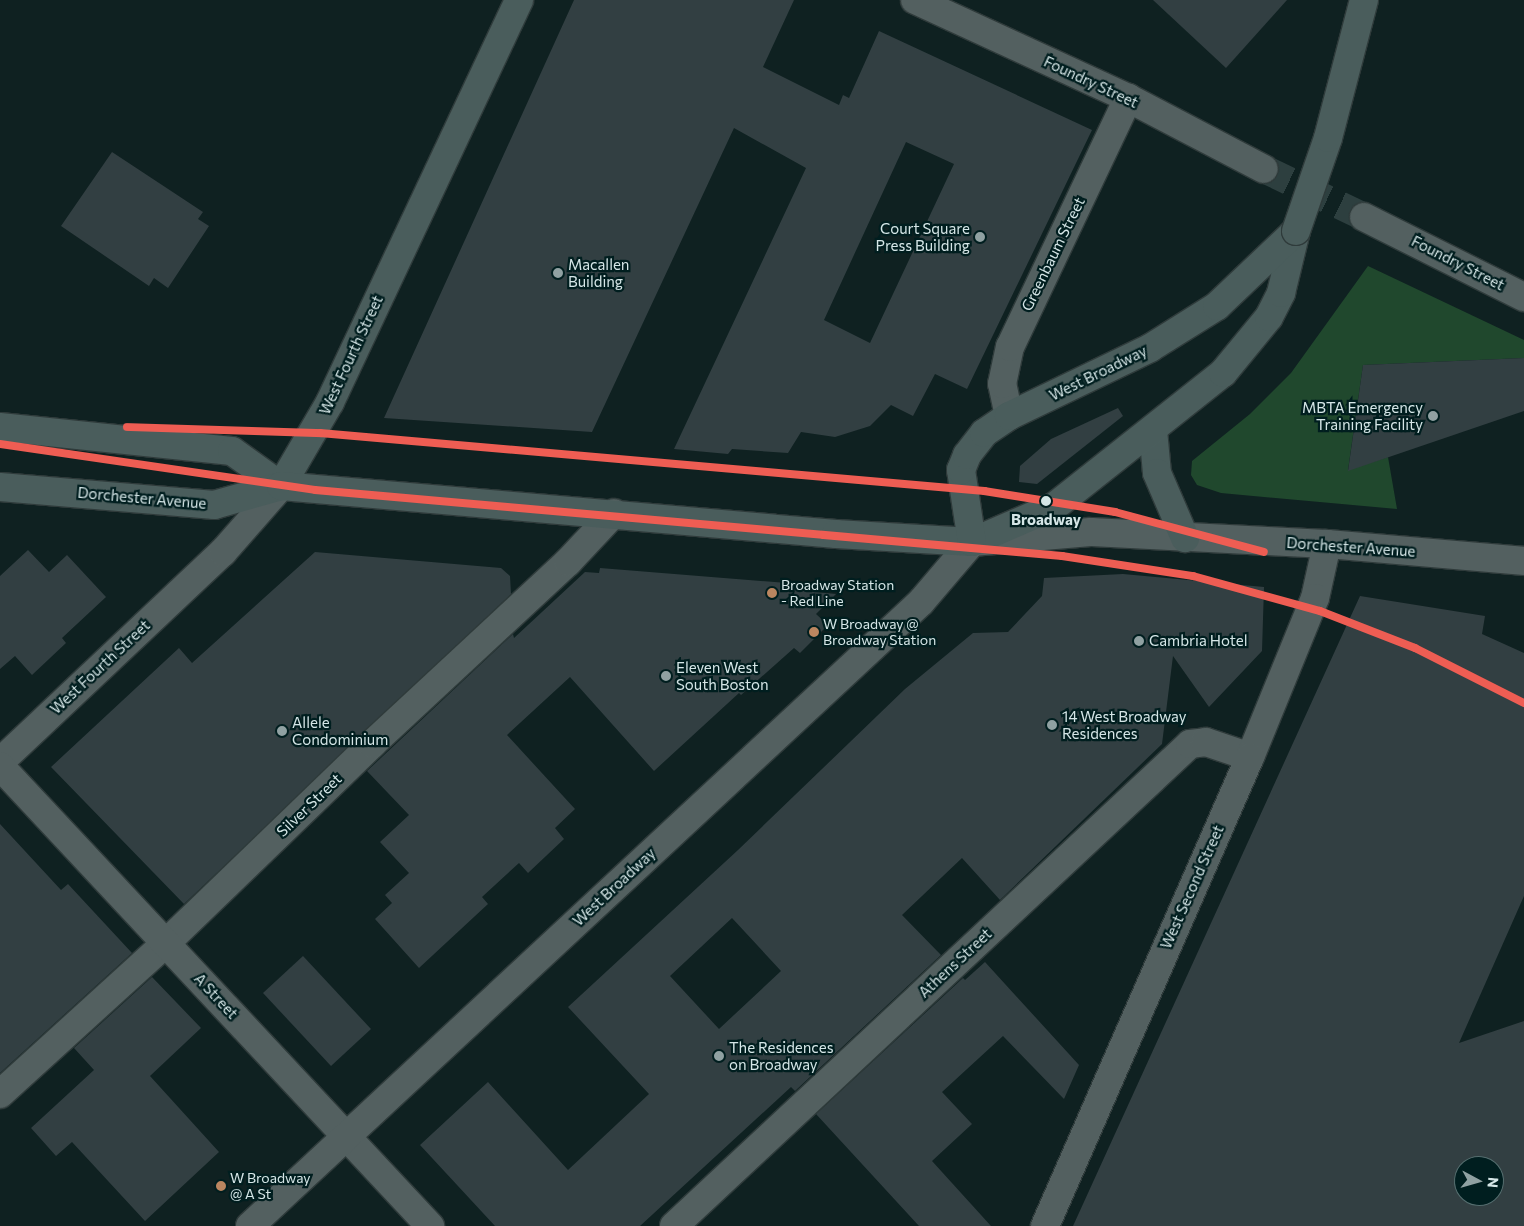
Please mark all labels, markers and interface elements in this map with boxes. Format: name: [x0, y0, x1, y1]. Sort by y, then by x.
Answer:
street label: Foundry Street: [1041, 52, 1141, 112]
street label: Greenbaum Street: [1018, 194, 1088, 314]
place label: Court Square Press Building: [875, 219, 970, 254]
marker: Court Square Press Building: [974, 231, 986, 243]
street label: Foundry Street: [1409, 232, 1507, 294]
place label: Macallen Building: [568, 255, 629, 290]
marker: Macallen Building: [552, 267, 564, 279]
street label: West Fourth Street: [315, 292, 387, 418]
street label: West Broadway: [1046, 342, 1150, 404]
place label: MBTA Emergency Training Facility: [1302, 398, 1423, 433]
marker: MBTA Emergency Training Facility: [1427, 410, 1439, 422]
street label: Dorchester Avenue: [77, 483, 207, 513]
marker: Broadway: [1037, 492, 1055, 510]
place label: Broadway: [1011, 511, 1081, 529]
street label: Dorchester Avenue: [1286, 534, 1416, 560]
place label: Broadway Station - Red Line: [781, 577, 894, 610]
marker: Broadway Station - Red Line: [767, 588, 777, 598]
street label: West Fourth Street: [46, 616, 154, 718]
place label: W Broadway @ Broadway Station: [823, 616, 936, 648]
marker: W Broadway @ Broadway Station: [809, 627, 819, 637]
place label: Cambria Hotel: [1149, 632, 1248, 650]
marker: Cambria Hotel: [1133, 635, 1145, 647]
place label: Eleven West South Boston: [676, 658, 769, 693]
marker: Eleven West South Boston: [660, 670, 672, 682]
place label: 14 West Broadway Residences: [1062, 707, 1186, 742]
place label: Allele Condominium: [292, 713, 388, 748]
marker: 14 West Broadway Residences: [1046, 719, 1058, 731]
marker: Allele Condominium: [276, 725, 288, 737]
street label: Silver Street: [273, 770, 345, 840]
street label: West Second Street: [1157, 822, 1227, 952]
street label: West Broadway: [569, 844, 659, 930]
street label: Athens Street: [915, 925, 995, 1001]
street label: A Street: [190, 970, 242, 1022]
place label: The Residences on Broadway: [729, 1038, 833, 1073]
marker: The Residences on Broadway: [713, 1050, 725, 1062]
north arrow: [1454, 1156, 1504, 1206]
place label: W Broadway @ A St: [230, 1170, 311, 1202]
text: N: [1484, 1176, 1502, 1189]
marker: W Broadway @ A St: [216, 1181, 226, 1191]

